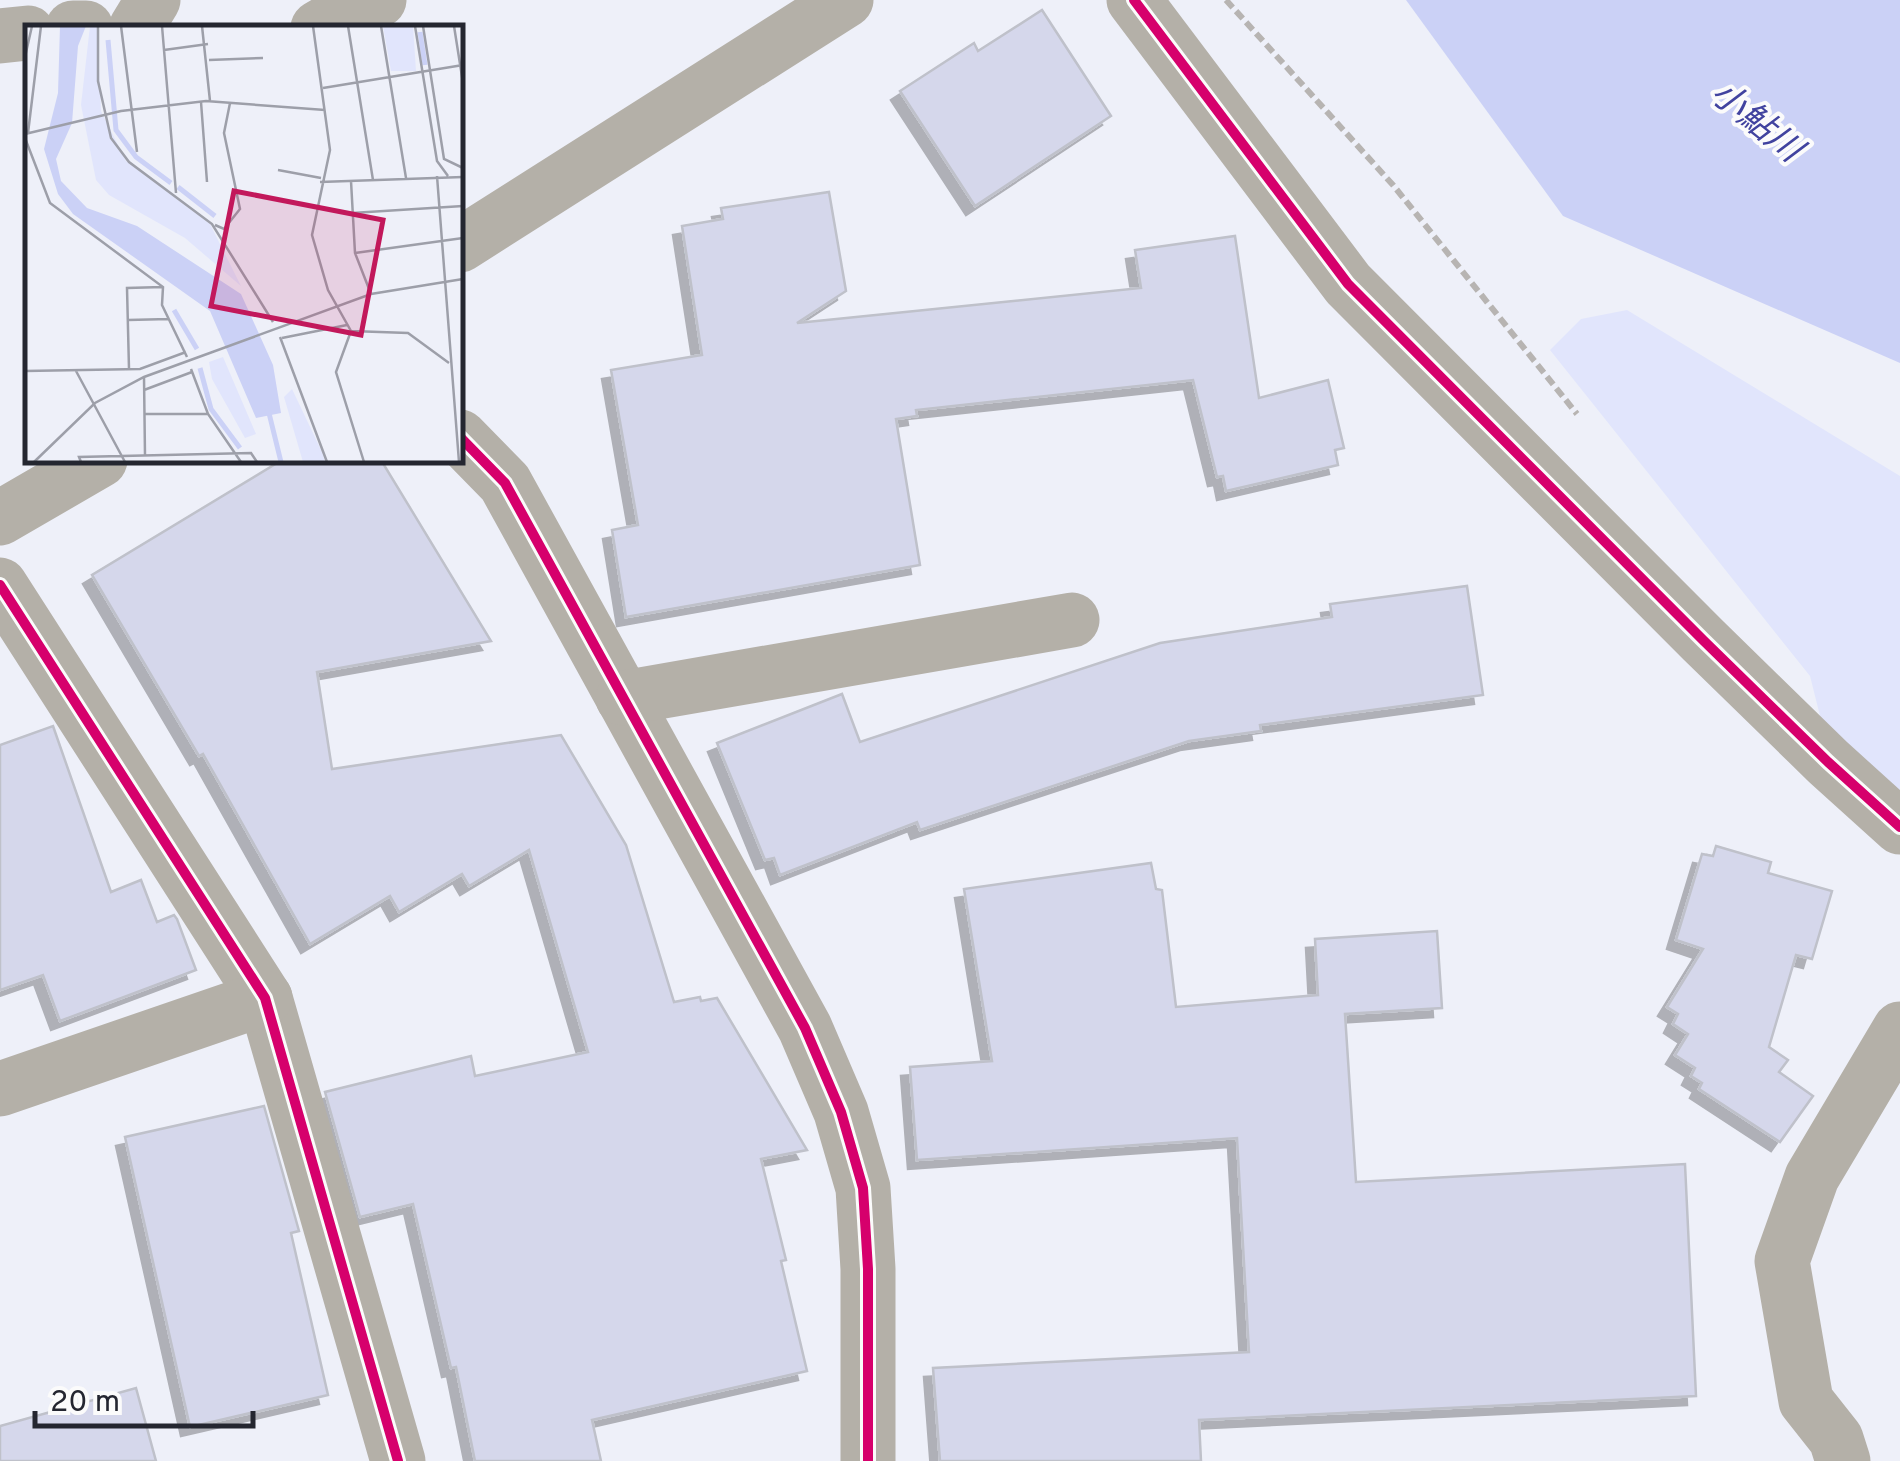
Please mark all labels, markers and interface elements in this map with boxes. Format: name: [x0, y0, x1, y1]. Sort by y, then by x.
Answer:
inset map: [25, 25, 462, 462]
water label: 小鮎川: [1700, 73, 1813, 176]
scale bar: [35, 1366, 252, 1428]
text: 20 m: [50, 1385, 120, 1422]

